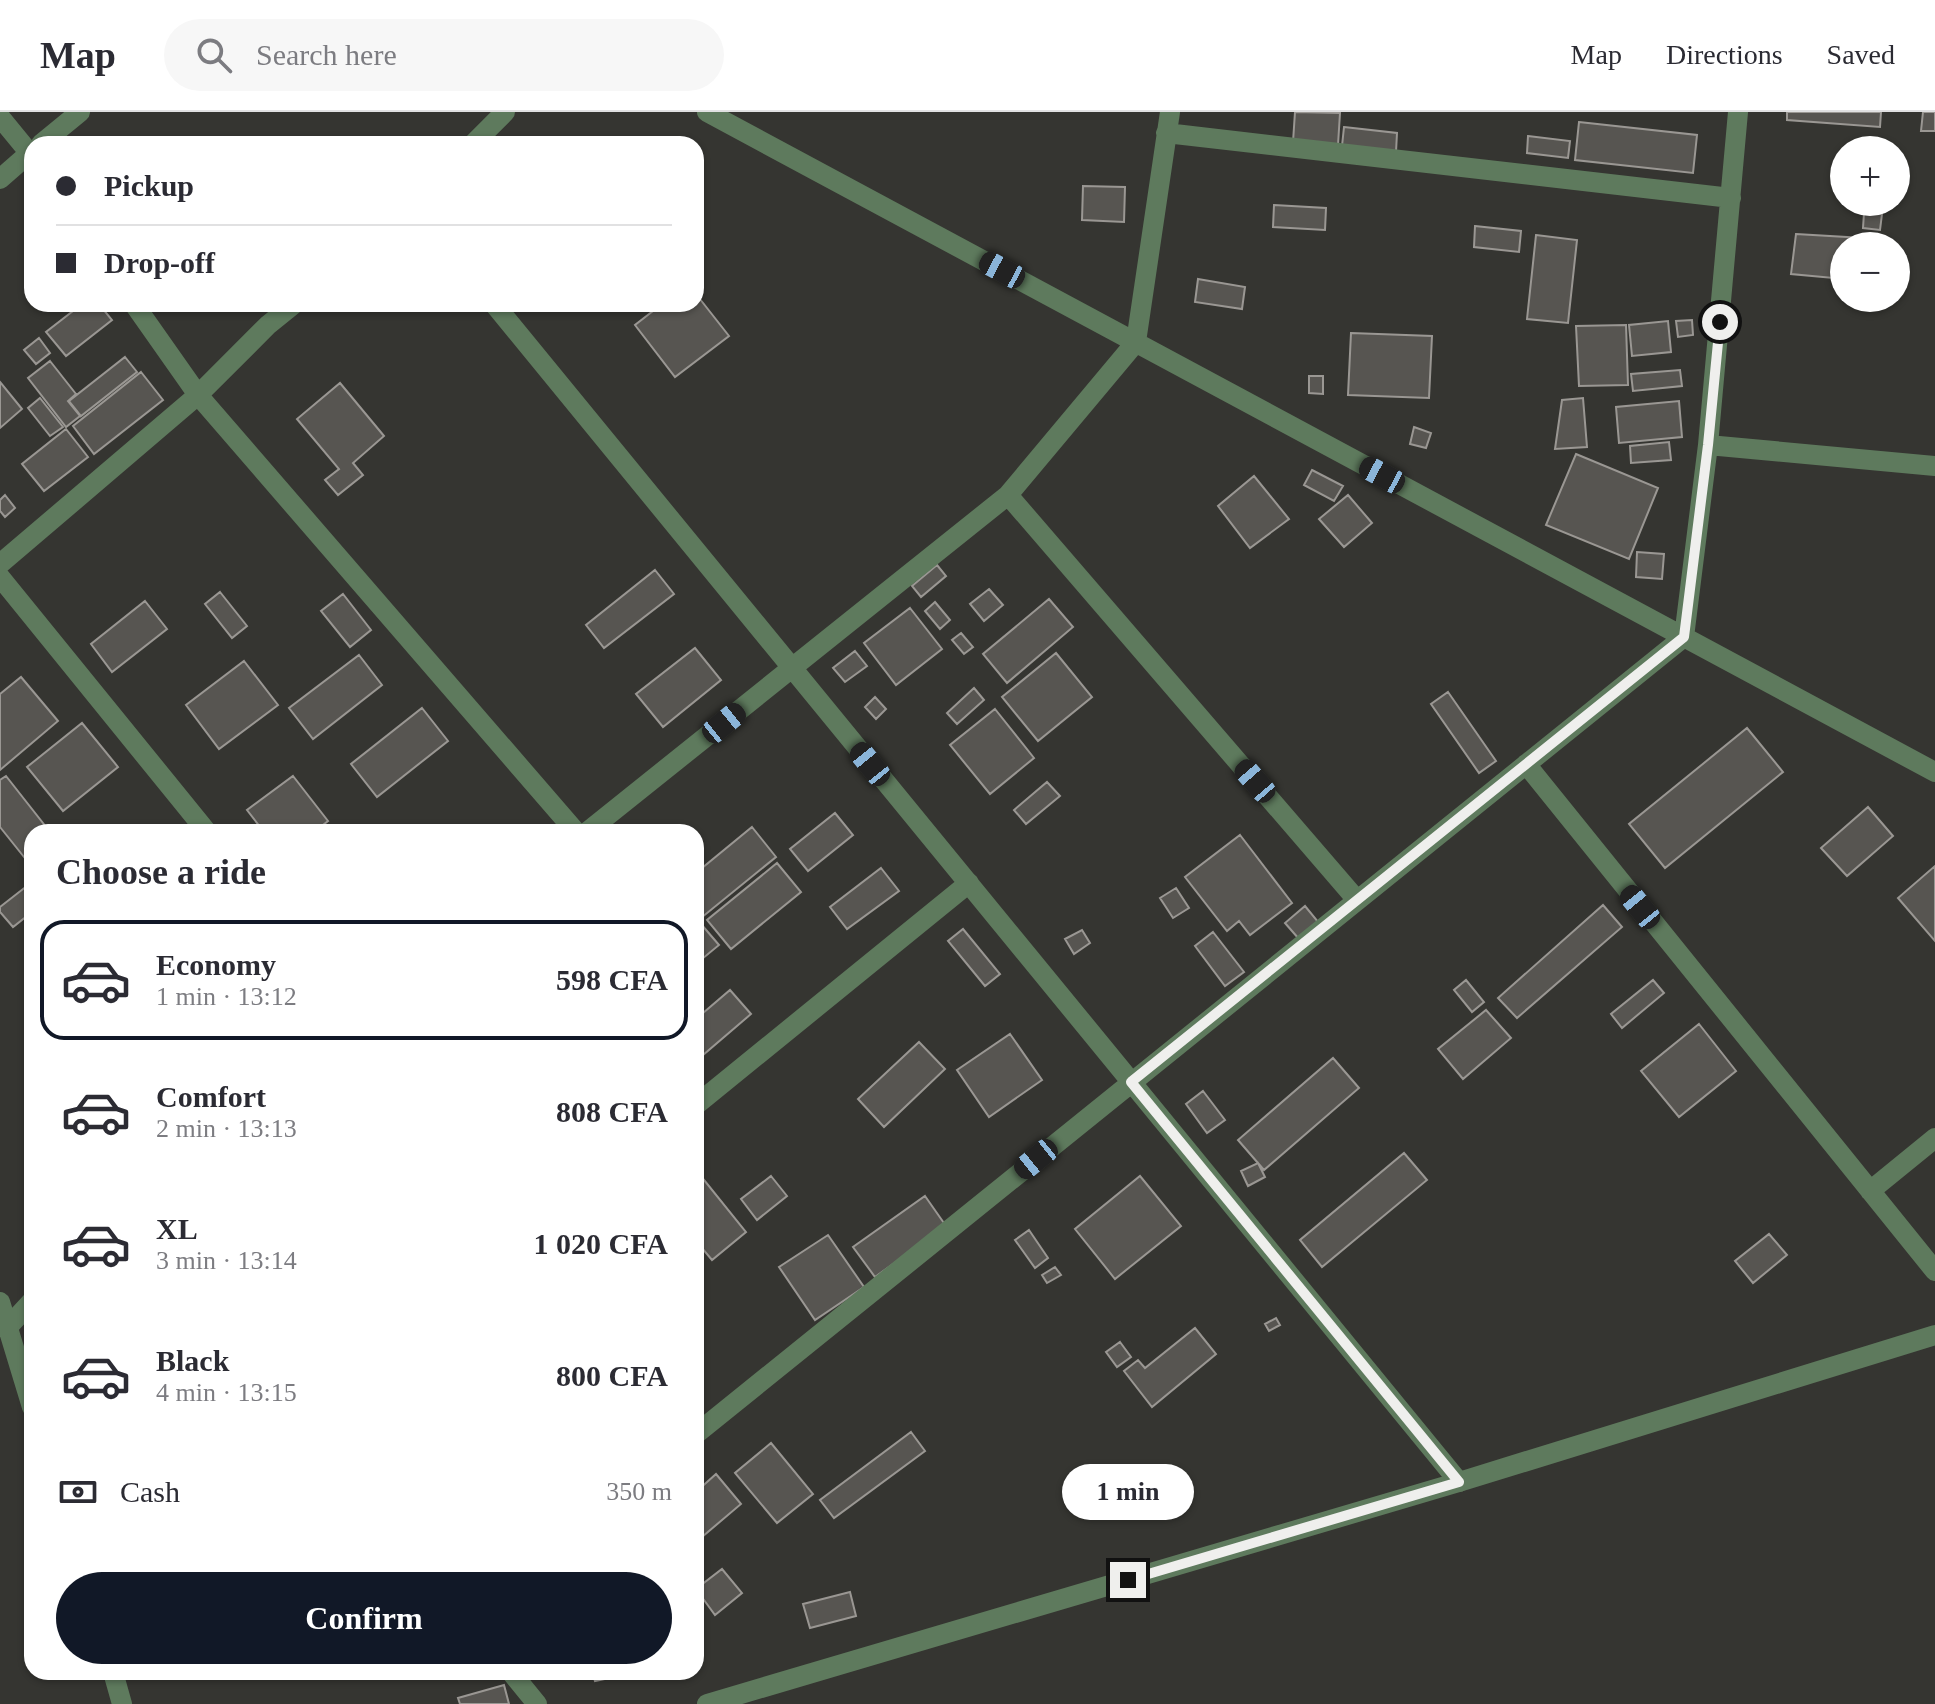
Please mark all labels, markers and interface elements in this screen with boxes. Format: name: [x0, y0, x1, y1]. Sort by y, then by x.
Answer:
search box: [164, 19, 724, 91]
icon: search: [192, 33, 236, 77]
text: Map: [40, 34, 116, 76]
text: Search here: [256, 38, 397, 71]
text: Map: [1571, 39, 1622, 70]
text: Directions: [1666, 39, 1783, 70]
text: Saved: [1827, 39, 1895, 70]
map controls: [1830, 136, 1910, 312]
button: +: [1830, 136, 1910, 216]
text: Pickup: [104, 169, 194, 202]
button: −: [1830, 232, 1910, 312]
text: Drop-off: [104, 246, 215, 279]
car: [975, 248, 1029, 292]
route start: [1702, 304, 1738, 340]
car: [1355, 453, 1409, 497]
car: [698, 699, 750, 747]
car: [846, 738, 894, 790]
car: [1230, 755, 1280, 807]
text: Choose a ride: [56, 852, 266, 892]
car: [1616, 881, 1664, 933]
icon: car: [60, 944, 132, 1016]
text: Economy: [156, 948, 276, 981]
text: 598 CFA: [556, 963, 668, 996]
text: 1 min · 13:12: [156, 982, 297, 1011]
icon: car: [60, 1076, 132, 1148]
text: Comfort: [156, 1080, 266, 1113]
text: 808 CFA: [556, 1095, 668, 1128]
text: 2 min · 13:13: [156, 1114, 297, 1143]
car: [1010, 1135, 1062, 1183]
icon: car: [60, 1208, 132, 1280]
text: XL: [156, 1212, 198, 1245]
text: 1 020 CFA: [534, 1227, 668, 1260]
text: 3 min · 13:14: [156, 1246, 297, 1275]
icon: car: [60, 1340, 132, 1412]
text: Black: [156, 1344, 229, 1377]
text: 800 CFA: [556, 1359, 668, 1392]
text: 4 min · 13:15: [156, 1378, 297, 1407]
callout: 1 min: [1062, 1464, 1194, 1520]
icon: cash: [56, 1470, 100, 1514]
text: Cash: [120, 1475, 180, 1508]
text: 350 m: [606, 1477, 672, 1506]
text: 1 min: [1097, 1477, 1159, 1506]
route end: [1110, 1562, 1146, 1598]
button: Confirm: [56, 1572, 672, 1664]

